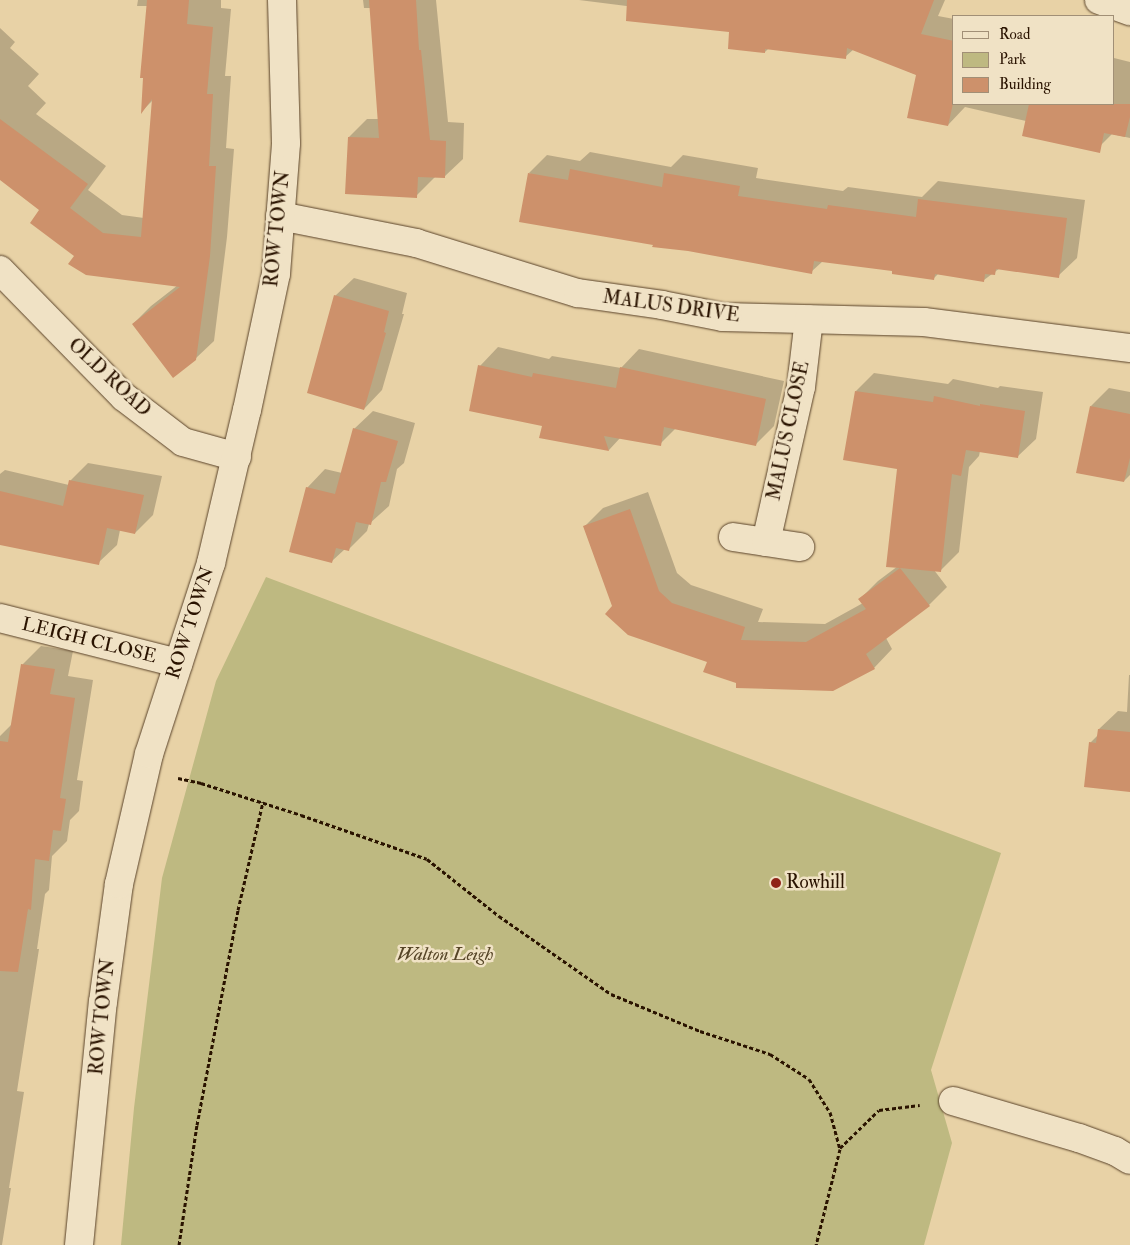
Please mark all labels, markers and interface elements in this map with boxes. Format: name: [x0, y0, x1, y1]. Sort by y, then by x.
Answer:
legend: [952, 15, 1115, 105]
text: Road: [999, 25, 1030, 44]
text: Park: [999, 50, 1026, 69]
text: Building: [999, 75, 1051, 94]
street label: ROW TOWN: [261, 170, 295, 288]
street label: MALUS DRIVE: [601, 286, 741, 328]
street label: OLD ROAD: [63, 334, 155, 422]
street label: MALUS CLOSE: [763, 359, 815, 503]
street label: ROW TOWN: [162, 564, 220, 682]
street label: LEIGH CLOSE: [19, 613, 159, 669]
place label: Rowhill: [786, 872, 845, 894]
marker: Rowhill: [770, 877, 782, 889]
park label: Walton Leigh: [397, 944, 493, 966]
street label: ROW TOWN: [86, 958, 120, 1076]

